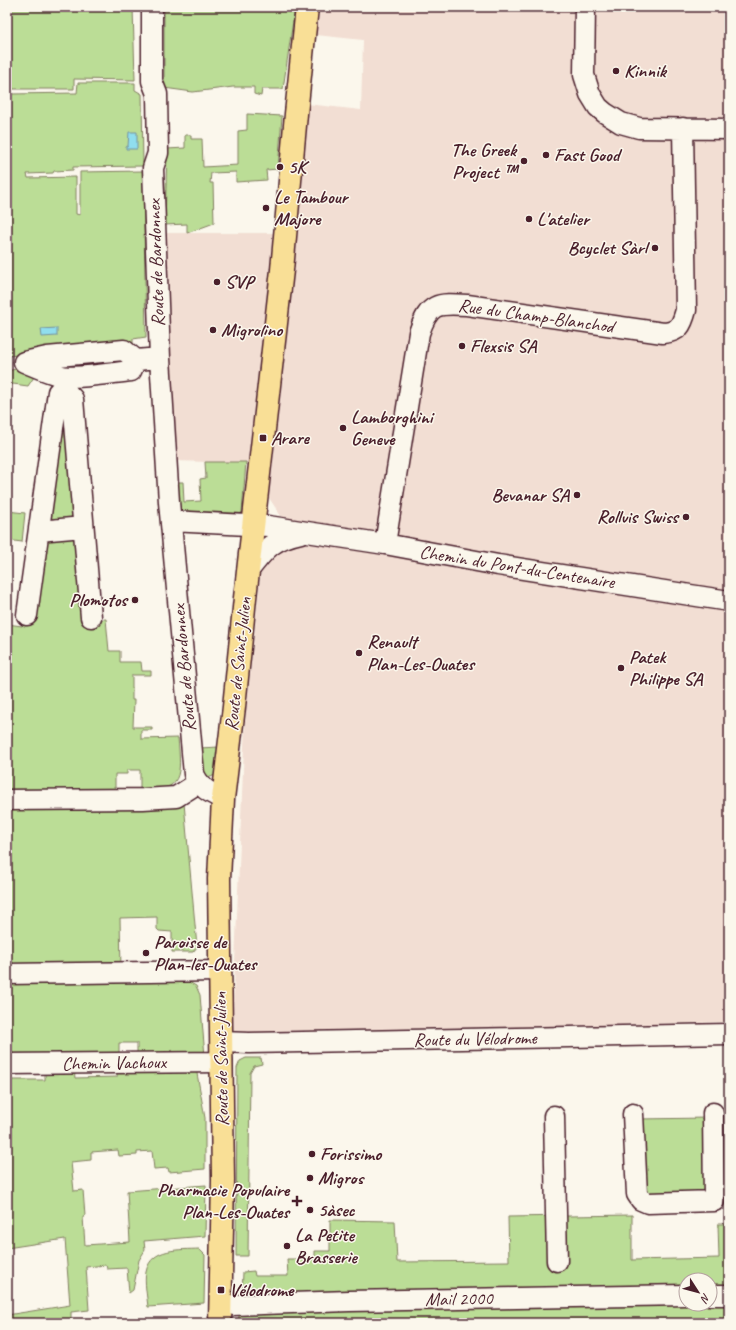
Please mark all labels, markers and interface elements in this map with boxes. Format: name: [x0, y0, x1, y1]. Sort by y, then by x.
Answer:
place label: Kinnik: [624, 59, 668, 83]
marker: Kinnik: [611, 66, 621, 76]
place label: The Greek Project ™: [451, 138, 519, 184]
place label: Fast Good: [554, 143, 623, 167]
marker: Fast Good: [541, 150, 551, 160]
place label: 5K: [288, 155, 310, 179]
marker: The Greek Project ™: [519, 156, 529, 166]
marker: 5K: [275, 162, 285, 172]
place label: Le Tambour Majore: [274, 185, 350, 231]
street label: Route de Bardonnex: [142, 197, 170, 327]
marker: Le Tambour Majore: [261, 203, 271, 213]
place label: L'atelier: [537, 207, 591, 231]
marker: L'atelier: [524, 214, 534, 224]
place label: Bcyclet Sàrl: [568, 236, 651, 260]
marker: Bcyclet Sàrl: [650, 243, 660, 253]
place label: SVP: [225, 270, 256, 294]
marker: SVP: [212, 277, 222, 287]
street label: Rue du Champ-Blanchod: [457, 293, 619, 339]
place label: Migrolino: [221, 318, 283, 342]
marker: Migrolino: [208, 325, 218, 335]
place label: Flexsis SA: [470, 334, 538, 358]
marker: Flexsis SA: [457, 341, 467, 351]
place label: Lamborghini Geneve: [351, 405, 435, 451]
marker: Lamborghini Geneve: [338, 423, 348, 433]
place label: Arare: [271, 426, 311, 450]
marker: Arare: [258, 433, 268, 443]
place label: Bevanar SA: [491, 483, 570, 507]
marker: Bevanar SA: [572, 490, 582, 500]
place label: Rollvis Swiss: [597, 505, 680, 529]
marker: Rollvis Swiss: [681, 512, 691, 522]
street label: Chemin du Pont-du-Centenaire: [418, 540, 618, 595]
place label: Plomotos: [69, 588, 129, 612]
marker: Plomotos: [130, 595, 140, 605]
street label: Route de Saint-Julien: [219, 595, 257, 732]
street label: Route de Bardonnex: [166, 602, 202, 732]
place label: Renault Plan-Les-Ouates: [367, 630, 476, 676]
place label: Patek Philippe SA: [629, 645, 704, 691]
marker: Renault Plan-Les-Ouates: [354, 648, 364, 658]
marker: Patek Philippe SA: [616, 663, 626, 673]
place label: Paroisse de Plan-les-Ouates: [154, 930, 258, 976]
marker: Paroisse de Plan-les-Ouates: [141, 948, 151, 958]
street label: Route de Saint-Julien: [208, 991, 234, 1127]
street label: Route du Vélodrome: [413, 1026, 539, 1052]
street label: Chemin Vachoux: [62, 1050, 168, 1076]
place label: Forissimo: [320, 1142, 382, 1166]
marker: Forissimo: [307, 1149, 317, 1159]
place label: Migros: [318, 1166, 365, 1190]
marker: Migros: [305, 1173, 315, 1183]
place label: Pharmacie Populaire Plan-Les-Ouates: [157, 1178, 291, 1224]
marker: Pharmacie Populaire Plan-Les-Ouates: [292, 1196, 302, 1206]
place label: 5àsec: [318, 1198, 356, 1222]
marker: 5àsec: [305, 1205, 315, 1215]
place label: La Petite Brasserie: [295, 1223, 358, 1269]
marker: La Petite Brasserie: [282, 1241, 292, 1251]
north arrow: [678, 1272, 718, 1312]
place label: Vélodrome: [229, 1278, 295, 1302]
marker: Vélodrome: [216, 1285, 226, 1295]
street label: Mail 2000: [425, 1286, 494, 1312]
text: N: [697, 1291, 714, 1307]

